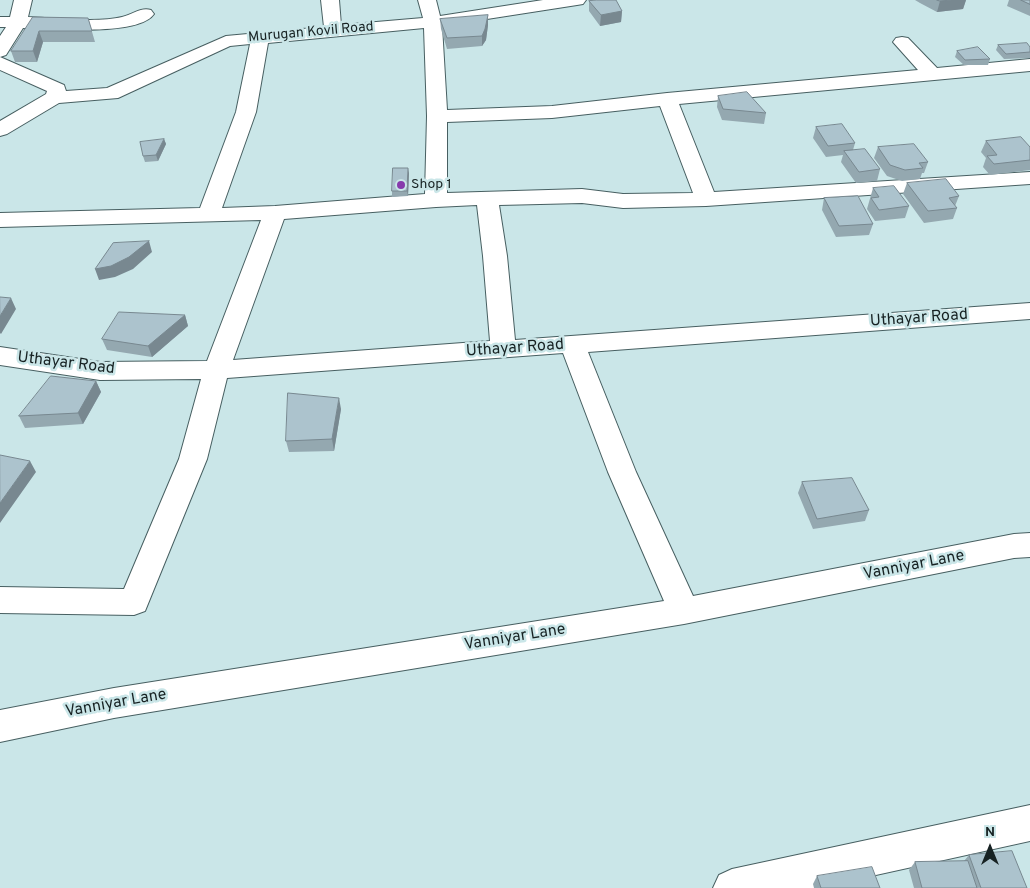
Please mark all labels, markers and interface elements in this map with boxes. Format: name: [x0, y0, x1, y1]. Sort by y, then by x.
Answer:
street label: Murugan Kovil Road: [248, 19, 374, 47]
place label: Shop 1: [411, 177, 452, 193]
marker: Shop 1: [395, 179, 407, 191]
street label: Uthayar Road: [869, 306, 969, 332]
street label: Uthayar Road: [465, 336, 565, 362]
street label: Uthayar Road: [16, 348, 116, 380]
street label: Vanniyar Lane: [862, 547, 966, 585]
street label: Vanniyar Lane: [463, 621, 567, 655]
street label: Vanniyar Lane: [64, 686, 168, 722]
north arrow: [965, 823, 1015, 873]
text: N: [985, 824, 995, 841]

